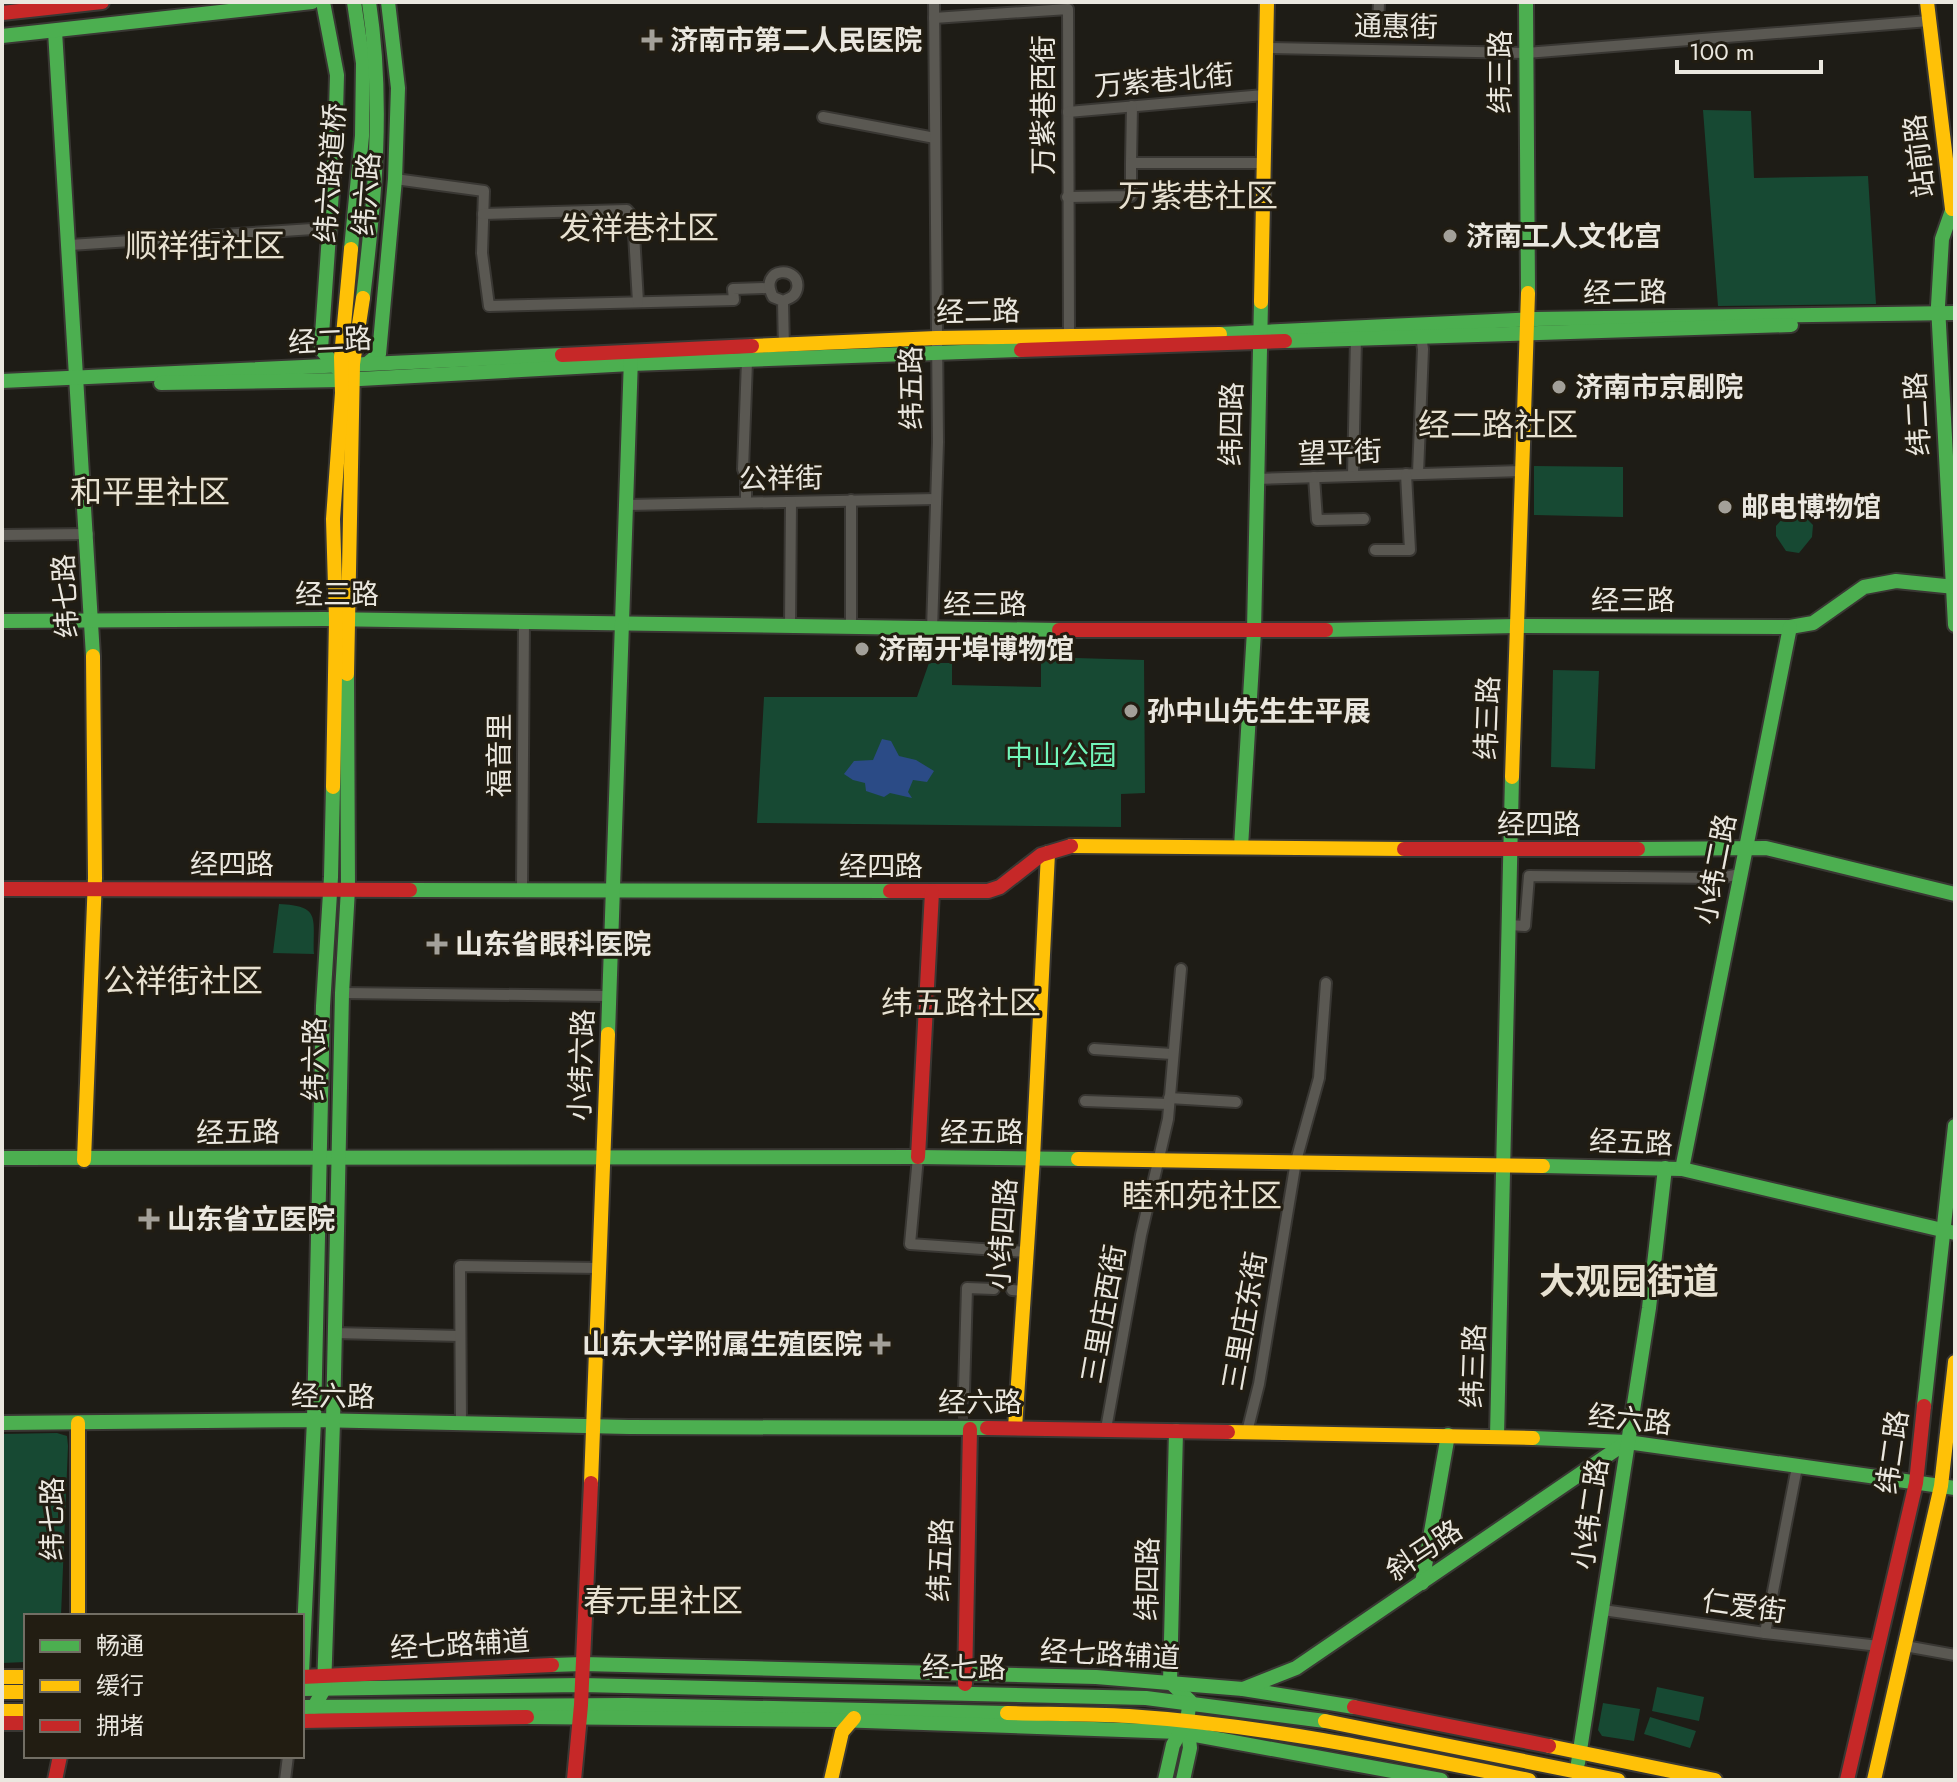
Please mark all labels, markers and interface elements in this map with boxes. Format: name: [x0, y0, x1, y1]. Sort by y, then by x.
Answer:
street label: 通惠街: [1354, 5, 1438, 48]
place label: 济南市第二人民医院: [670, 20, 922, 61]
scale bar: [1677, 24, 1821, 74]
marker: 济南市第二人民医院: [641, 29, 663, 51]
street label: 纬三路: [1480, 30, 1521, 114]
text: 100 m: [1689, 34, 1755, 69]
street label: 万紫巷西街: [1023, 35, 1064, 175]
street label: 万紫巷北街: [1093, 54, 1236, 107]
street label: 纬六路道桥: [305, 102, 356, 244]
street label: 站前路: [1894, 112, 1945, 200]
street label: 纬六路: [343, 151, 390, 237]
district label: 万紫巷社区: [1118, 173, 1278, 219]
district label: 发祥巷社区: [559, 205, 719, 251]
place label: 济南工人文化宫: [1466, 216, 1662, 257]
district label: 顺祥街社区: [125, 223, 285, 269]
marker: 济南工人文化宫: [1441, 227, 1459, 245]
street label: 经二路: [1583, 271, 1667, 314]
street label: 经二路: [936, 290, 1020, 333]
street label: 经二路: [287, 318, 373, 363]
street label: 纬五路: [890, 346, 933, 430]
place label: 济南市京剧院: [1575, 367, 1743, 408]
street label: 纬二路: [1895, 371, 1940, 457]
marker: 济南市京剧院: [1550, 378, 1568, 396]
street label: 纬四路: [1210, 382, 1253, 466]
district label: 经二路社区: [1418, 402, 1578, 448]
street label: 望平街: [1297, 431, 1383, 474]
street label: 公祥街: [739, 457, 823, 500]
district label: 和平里社区: [70, 469, 230, 515]
place label: 邮电博物馆: [1741, 487, 1881, 528]
marker: 邮电博物馆: [1716, 498, 1734, 516]
street label: 纬七路: [43, 553, 88, 639]
street label: 经三路: [295, 574, 379, 615]
street label: 经三路: [1591, 580, 1675, 621]
street label: 经三路: [943, 584, 1027, 625]
place label: 济南开埠博物馆: [878, 629, 1074, 670]
marker: 济南开埠博物馆: [853, 640, 871, 658]
street label: 纬三路: [1466, 675, 1509, 761]
place label: 孙中山先生生平展: [1147, 691, 1371, 732]
marker: 孙中山先生生平展: [1122, 702, 1140, 720]
street label: 福音里: [479, 713, 520, 797]
park label: 中山公园: [1005, 735, 1117, 776]
street label: 经四路: [1497, 804, 1581, 845]
street label: 小纬二路: [1685, 810, 1746, 928]
street label: 经四路: [190, 844, 274, 885]
street label: 经四路: [839, 846, 923, 887]
place label: 山东省眼科医院: [455, 924, 651, 965]
marker: 山东省眼科医院: [426, 933, 448, 955]
district label: 公祥街社区: [103, 958, 263, 1004]
district label: 纬五路社区: [881, 980, 1041, 1026]
street label: 小纬六路: [559, 1008, 604, 1122]
street label: 纬六路: [293, 1017, 336, 1101]
street label: 经五路: [196, 1111, 280, 1154]
street label: 经五路: [940, 1112, 1024, 1153]
street label: 经五路: [1588, 1121, 1674, 1164]
district label: 睦和苑社区: [1122, 1173, 1282, 1219]
street label: 小纬四路: [978, 1177, 1027, 1291]
place label: 山东省立医院: [167, 1199, 335, 1240]
marker: 山东省立医院: [138, 1208, 160, 1230]
street label: 三里庄西街: [1071, 1242, 1136, 1387]
street label: 三里庄东街: [1212, 1249, 1277, 1394]
district label: 大观园街道: [1539, 1255, 1719, 1307]
street label: 纬三路: [1452, 1323, 1495, 1409]
place label: 山东大学附属生殖医院: [582, 1324, 862, 1365]
marker: 山东大学附属生殖医院: [869, 1333, 891, 1355]
street label: 经六路: [291, 1375, 375, 1418]
street label: 经六路: [938, 1382, 1022, 1423]
street label: 经六路: [1586, 1395, 1674, 1444]
street label: 纬二路: [1866, 1408, 1919, 1497]
street label: 小纬二路: [1562, 1456, 1619, 1572]
street label: 纬七路: [32, 1477, 73, 1561]
street label: 斜马路: [1378, 1510, 1471, 1591]
street label: 纬五路: [919, 1517, 962, 1603]
street label: 纬四路: [1126, 1537, 1169, 1621]
district label: 春元里社区: [583, 1578, 743, 1624]
street label: 仁爱街: [1699, 1580, 1788, 1633]
legend: [24, 1614, 304, 1758]
street label: 经七路辅道: [389, 1620, 531, 1669]
text: 畅通: [96, 1628, 144, 1663]
street label: 经七路辅道: [1039, 1630, 1181, 1679]
street label: 经七路: [922, 1646, 1006, 1689]
text: 缓行: [96, 1668, 144, 1703]
text: 拥堵: [96, 1708, 144, 1743]

